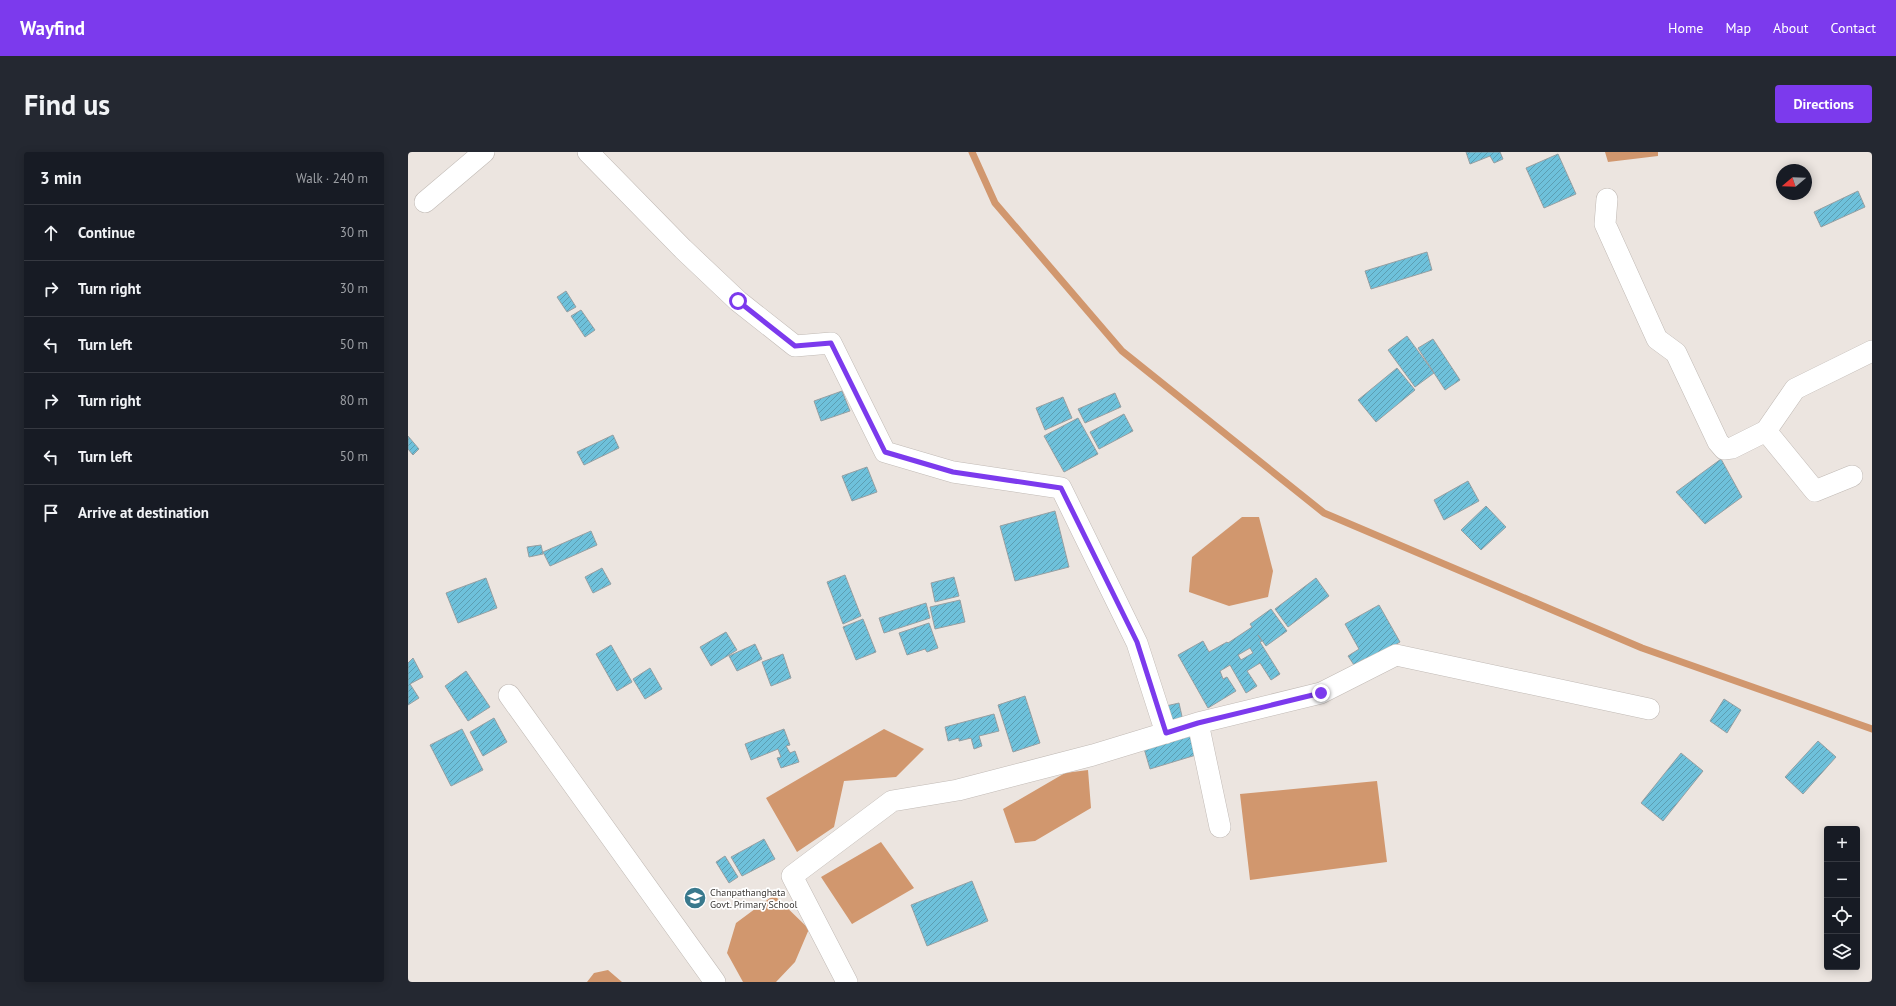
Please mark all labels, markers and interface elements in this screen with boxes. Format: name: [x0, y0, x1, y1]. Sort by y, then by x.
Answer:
text: Wayfind: [20, 16, 85, 40]
text: Home: [1668, 19, 1703, 37]
text: Map: [1725, 19, 1751, 37]
text: About: [1773, 19, 1809, 37]
text: Contact: [1831, 19, 1876, 37]
button: Directions: [1775, 85, 1872, 123]
text: Find us: [24, 86, 110, 123]
north arrow: [1776, 164, 1812, 200]
text: 3 min: [40, 167, 81, 189]
text: Walk · 240 m: [296, 170, 368, 187]
icon: ahead: [40, 222, 62, 244]
text: Continue: [78, 223, 135, 242]
text: 30 m: [340, 224, 368, 241]
icon: right: [40, 278, 62, 300]
text: Turn right: [78, 279, 141, 298]
text: 30 m: [340, 280, 368, 297]
route start: [729, 292, 747, 310]
icon: left: [40, 334, 62, 356]
text: Turn left: [78, 335, 132, 354]
text: 50 m: [340, 336, 368, 353]
icon: right: [40, 390, 62, 412]
text: Turn right: [78, 391, 141, 410]
text: 80 m: [340, 392, 368, 409]
icon: left: [40, 446, 62, 468]
text: Turn left: [78, 447, 132, 466]
text: 50 m: [340, 448, 368, 465]
icon: arrive: [40, 502, 62, 524]
text: Arrive at destination: [78, 503, 209, 522]
route end: [1312, 684, 1330, 702]
map controls: [1824, 826, 1860, 970]
button: +: [1824, 826, 1860, 862]
button: −: [1824, 862, 1860, 898]
school or university icon: Chanpathanghata Govt. Primary School: [682, 885, 708, 911]
place label: Chanpathanghata Govt. Primary School: [710, 886, 798, 911]
button: locate: [1824, 898, 1860, 934]
button: layers: [1824, 934, 1860, 970]

